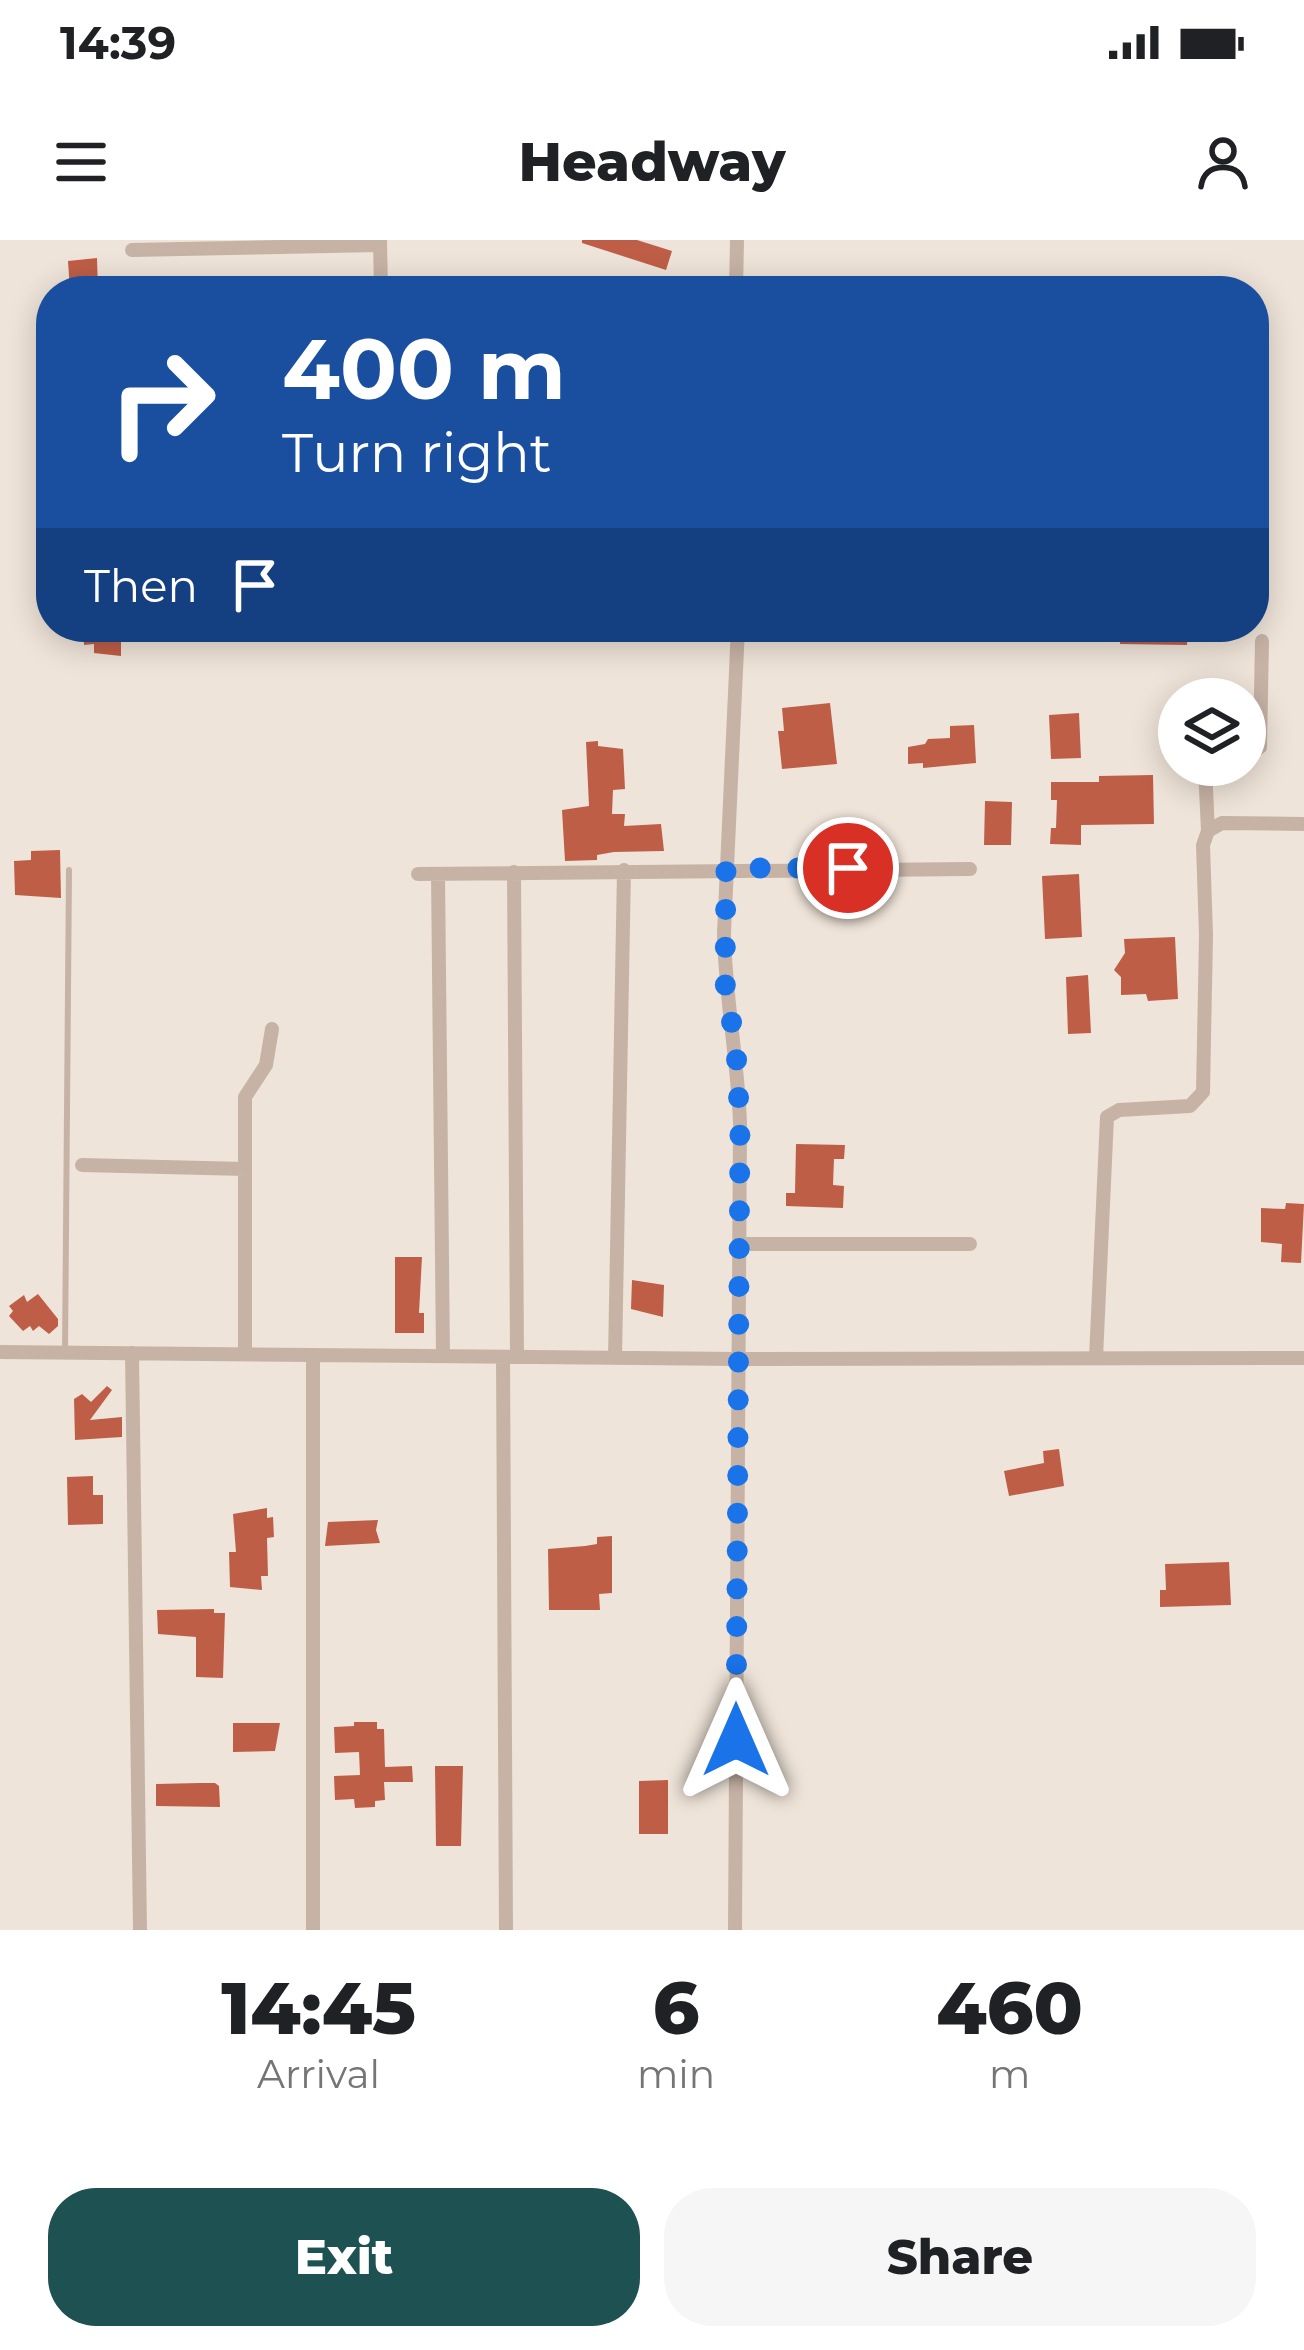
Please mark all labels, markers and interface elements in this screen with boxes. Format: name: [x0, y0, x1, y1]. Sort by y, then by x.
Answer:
text: 14:39: [60, 15, 176, 70]
icon: menu: [48, 129, 114, 195]
text: Headway: [519, 129, 786, 195]
icon: person: [1190, 129, 1256, 195]
text: 400 m: [282, 318, 566, 420]
icon: right: [84, 324, 240, 480]
text: Turn right: [282, 420, 552, 486]
icon: arrive: [222, 552, 288, 618]
text: Then: [84, 558, 198, 613]
map controls: [1158, 678, 1266, 786]
button: layers: [1158, 678, 1266, 786]
pin: [797, 817, 899, 919]
icon: arrive: [815, 835, 881, 901]
position arrow: [673, 1677, 799, 1803]
text: 14:45: [221, 1964, 416, 2052]
text: 6: [653, 1964, 699, 2052]
text: 460: [936, 1964, 1083, 2052]
text: Arrival: [257, 2050, 380, 2098]
text: min: [637, 2050, 715, 2098]
text: m: [989, 2050, 1030, 2098]
button: Exit: [48, 2188, 640, 2326]
button: Share: [664, 2188, 1256, 2326]

